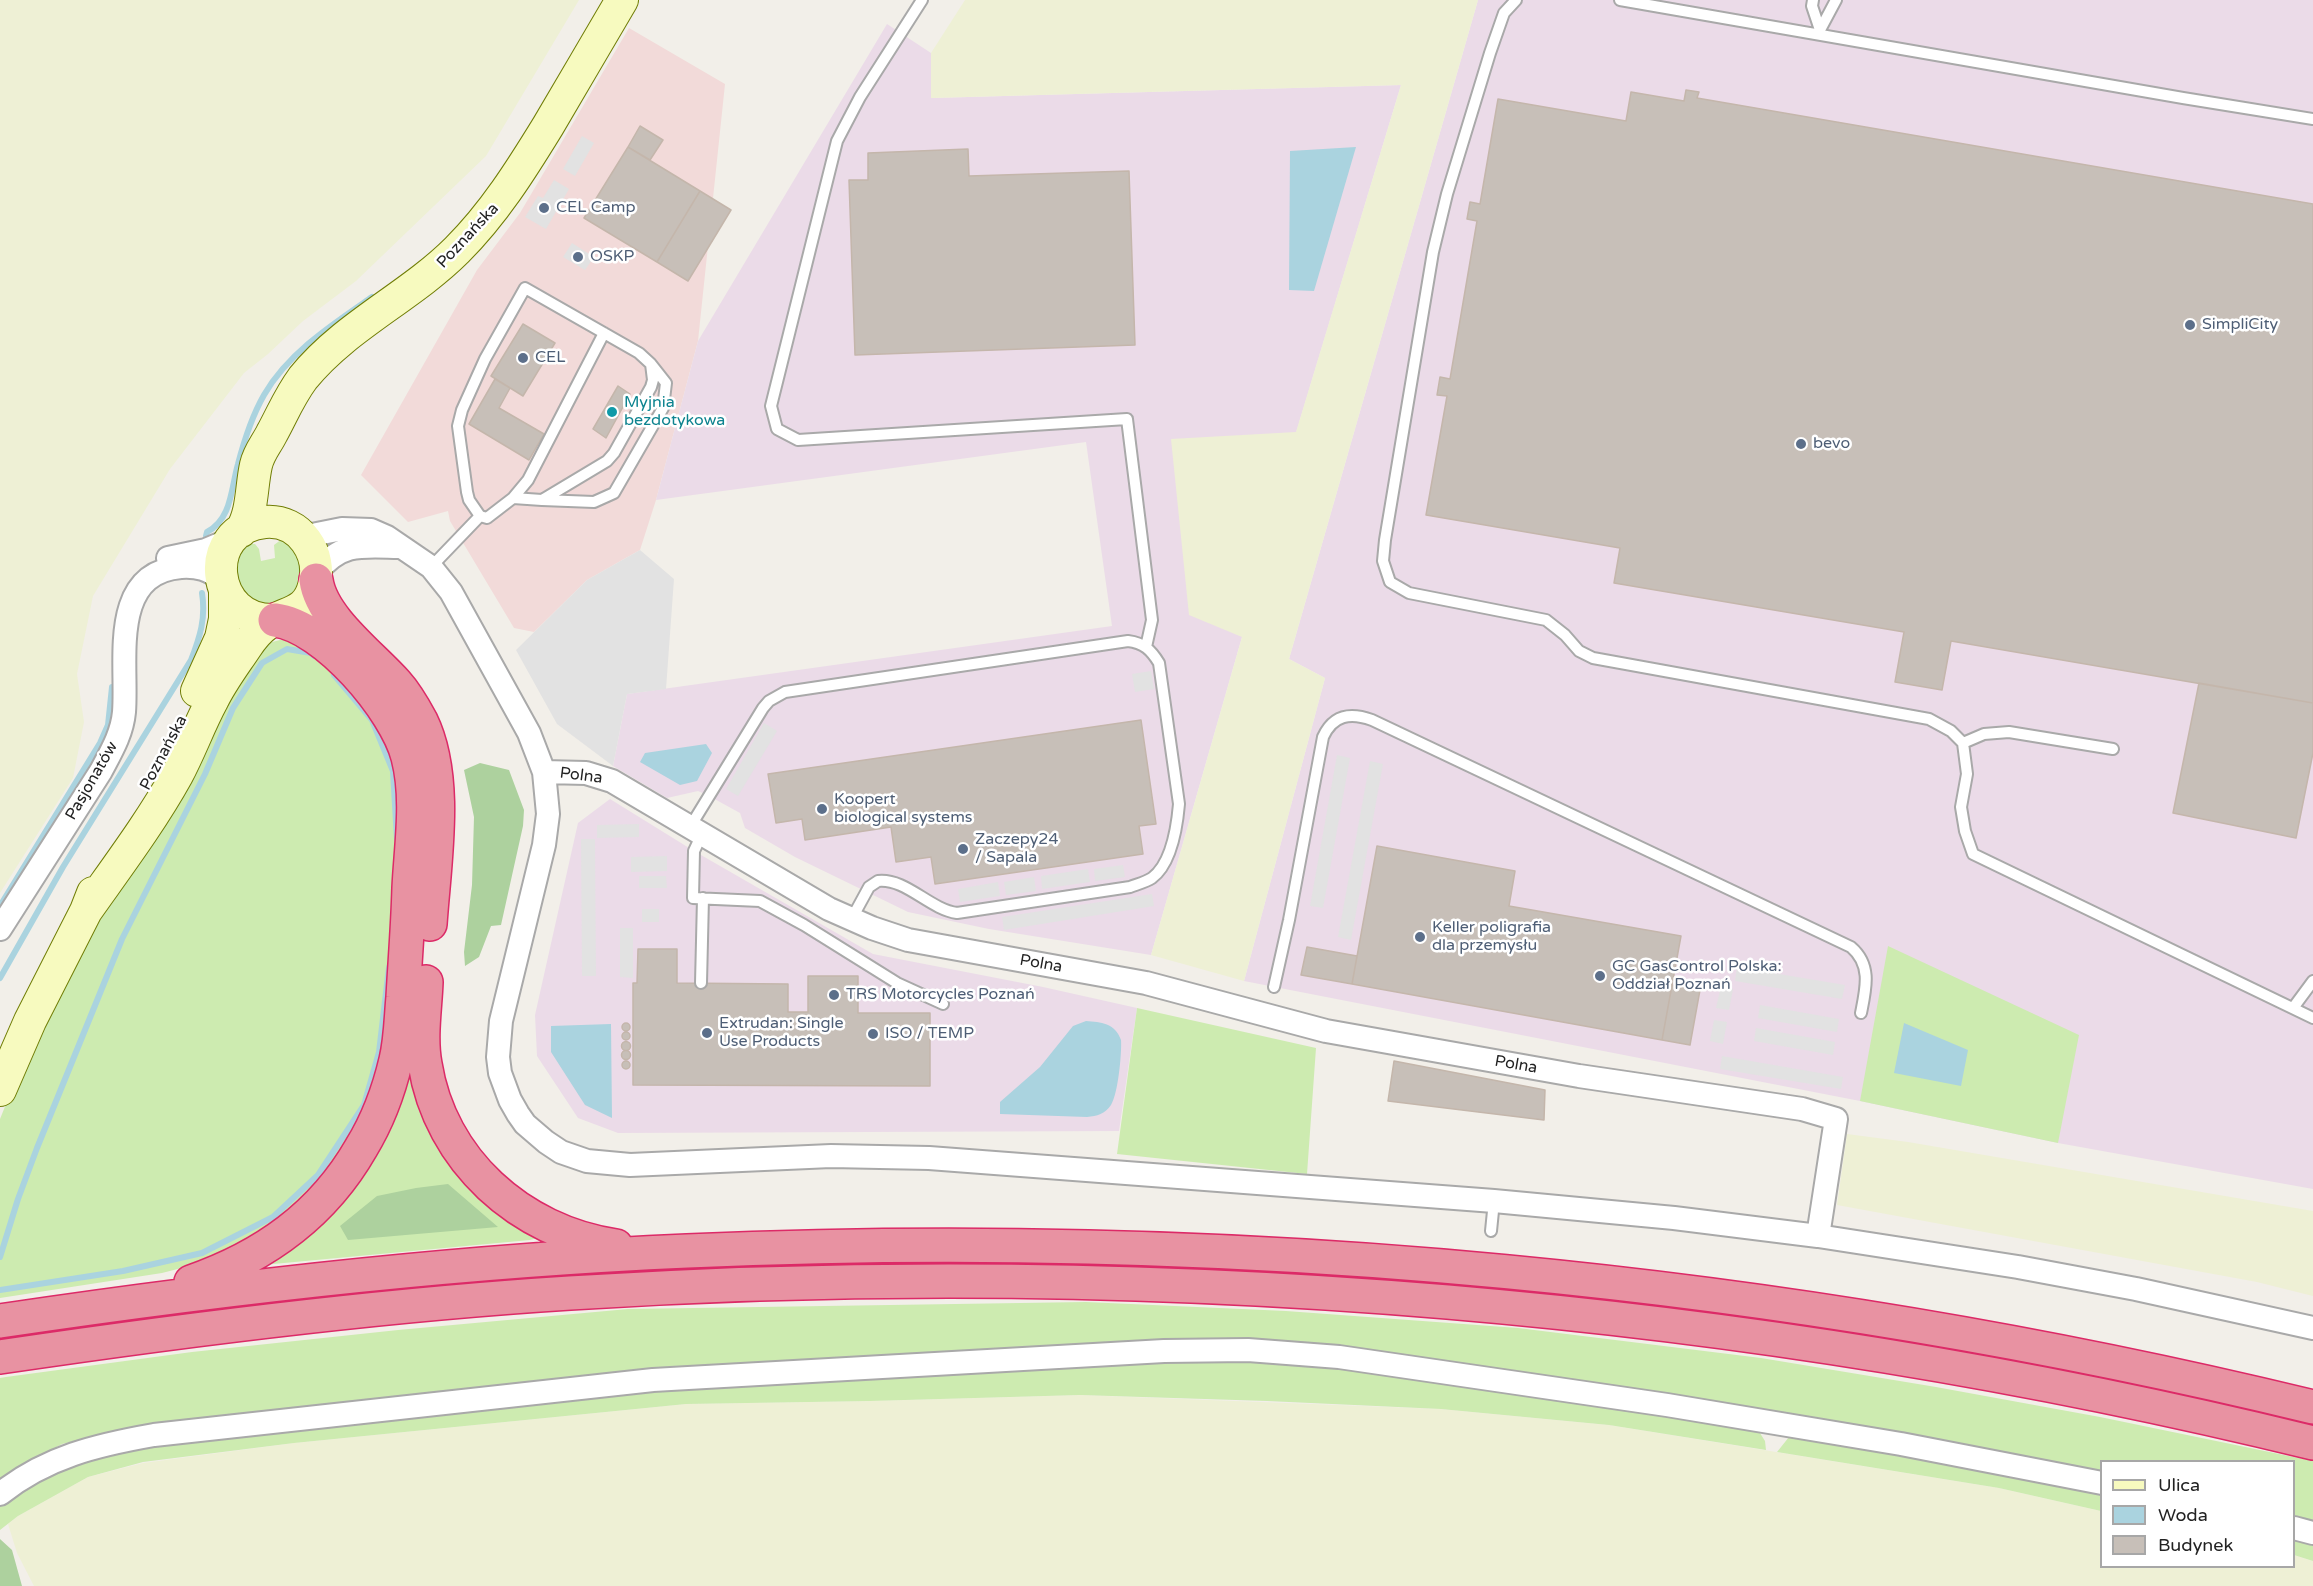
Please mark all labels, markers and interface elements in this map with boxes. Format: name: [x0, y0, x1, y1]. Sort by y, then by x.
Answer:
place label: CEL Camp: [556, 198, 636, 218]
street label: Poznańska: [433, 199, 503, 273]
marker: CEL Camp: [537, 201, 551, 215]
place label: OSKP: [590, 247, 634, 267]
marker: OSKP: [571, 250, 585, 264]
place label: SimpliCity: [2202, 315, 2278, 335]
marker: SimpliCity: [2183, 318, 2197, 332]
place label: CEL: [535, 348, 566, 368]
marker: CEL: [516, 351, 530, 365]
place label: Myjnia bezdotykowa: [624, 393, 725, 431]
marker: Myjnia bezdotykowa: [605, 405, 619, 419]
place label: bevo: [1813, 434, 1850, 454]
marker: bevo: [1794, 437, 1808, 451]
street label: Poznańska: [136, 712, 192, 794]
street label: Pasjonatów: [62, 738, 122, 824]
street label: Polna: [559, 764, 603, 788]
place label: Koopert biological systems: [834, 790, 973, 828]
marker: Koopert biological systems: [815, 802, 829, 816]
place label: Zaczepy24 / Sapala: [975, 830, 1058, 868]
marker: Zaczepy24 / Sapala: [956, 842, 970, 856]
place label: Keller poligrafia dla przemysłu: [1432, 918, 1551, 956]
marker: Keller poligrafia dla przemysłu: [1413, 930, 1427, 944]
street label: Polna: [1018, 951, 1064, 977]
place label: GC GasControl Polska: Oddział Poznań: [1612, 957, 1782, 995]
marker: GC GasControl Polska: Oddział Poznań: [1593, 969, 1607, 983]
place label: TRS Motorcycles Poznań: [846, 985, 1035, 1005]
marker: TRS Motorcycles Poznań: [827, 988, 841, 1002]
place label: Extrudan: Single Use Products: [719, 1014, 844, 1052]
place label: ISO / TEMP: [885, 1024, 974, 1044]
marker: Extrudan: Single Use Products: [700, 1026, 714, 1040]
marker: ISO / TEMP: [866, 1027, 880, 1041]
street label: Polna: [1493, 1052, 1539, 1078]
legend: [2100, 1460, 2295, 1568]
text: Ulica: [2158, 1474, 2200, 1496]
text: Woda: [2158, 1504, 2208, 1526]
text: Budynek: [2158, 1534, 2233, 1556]

